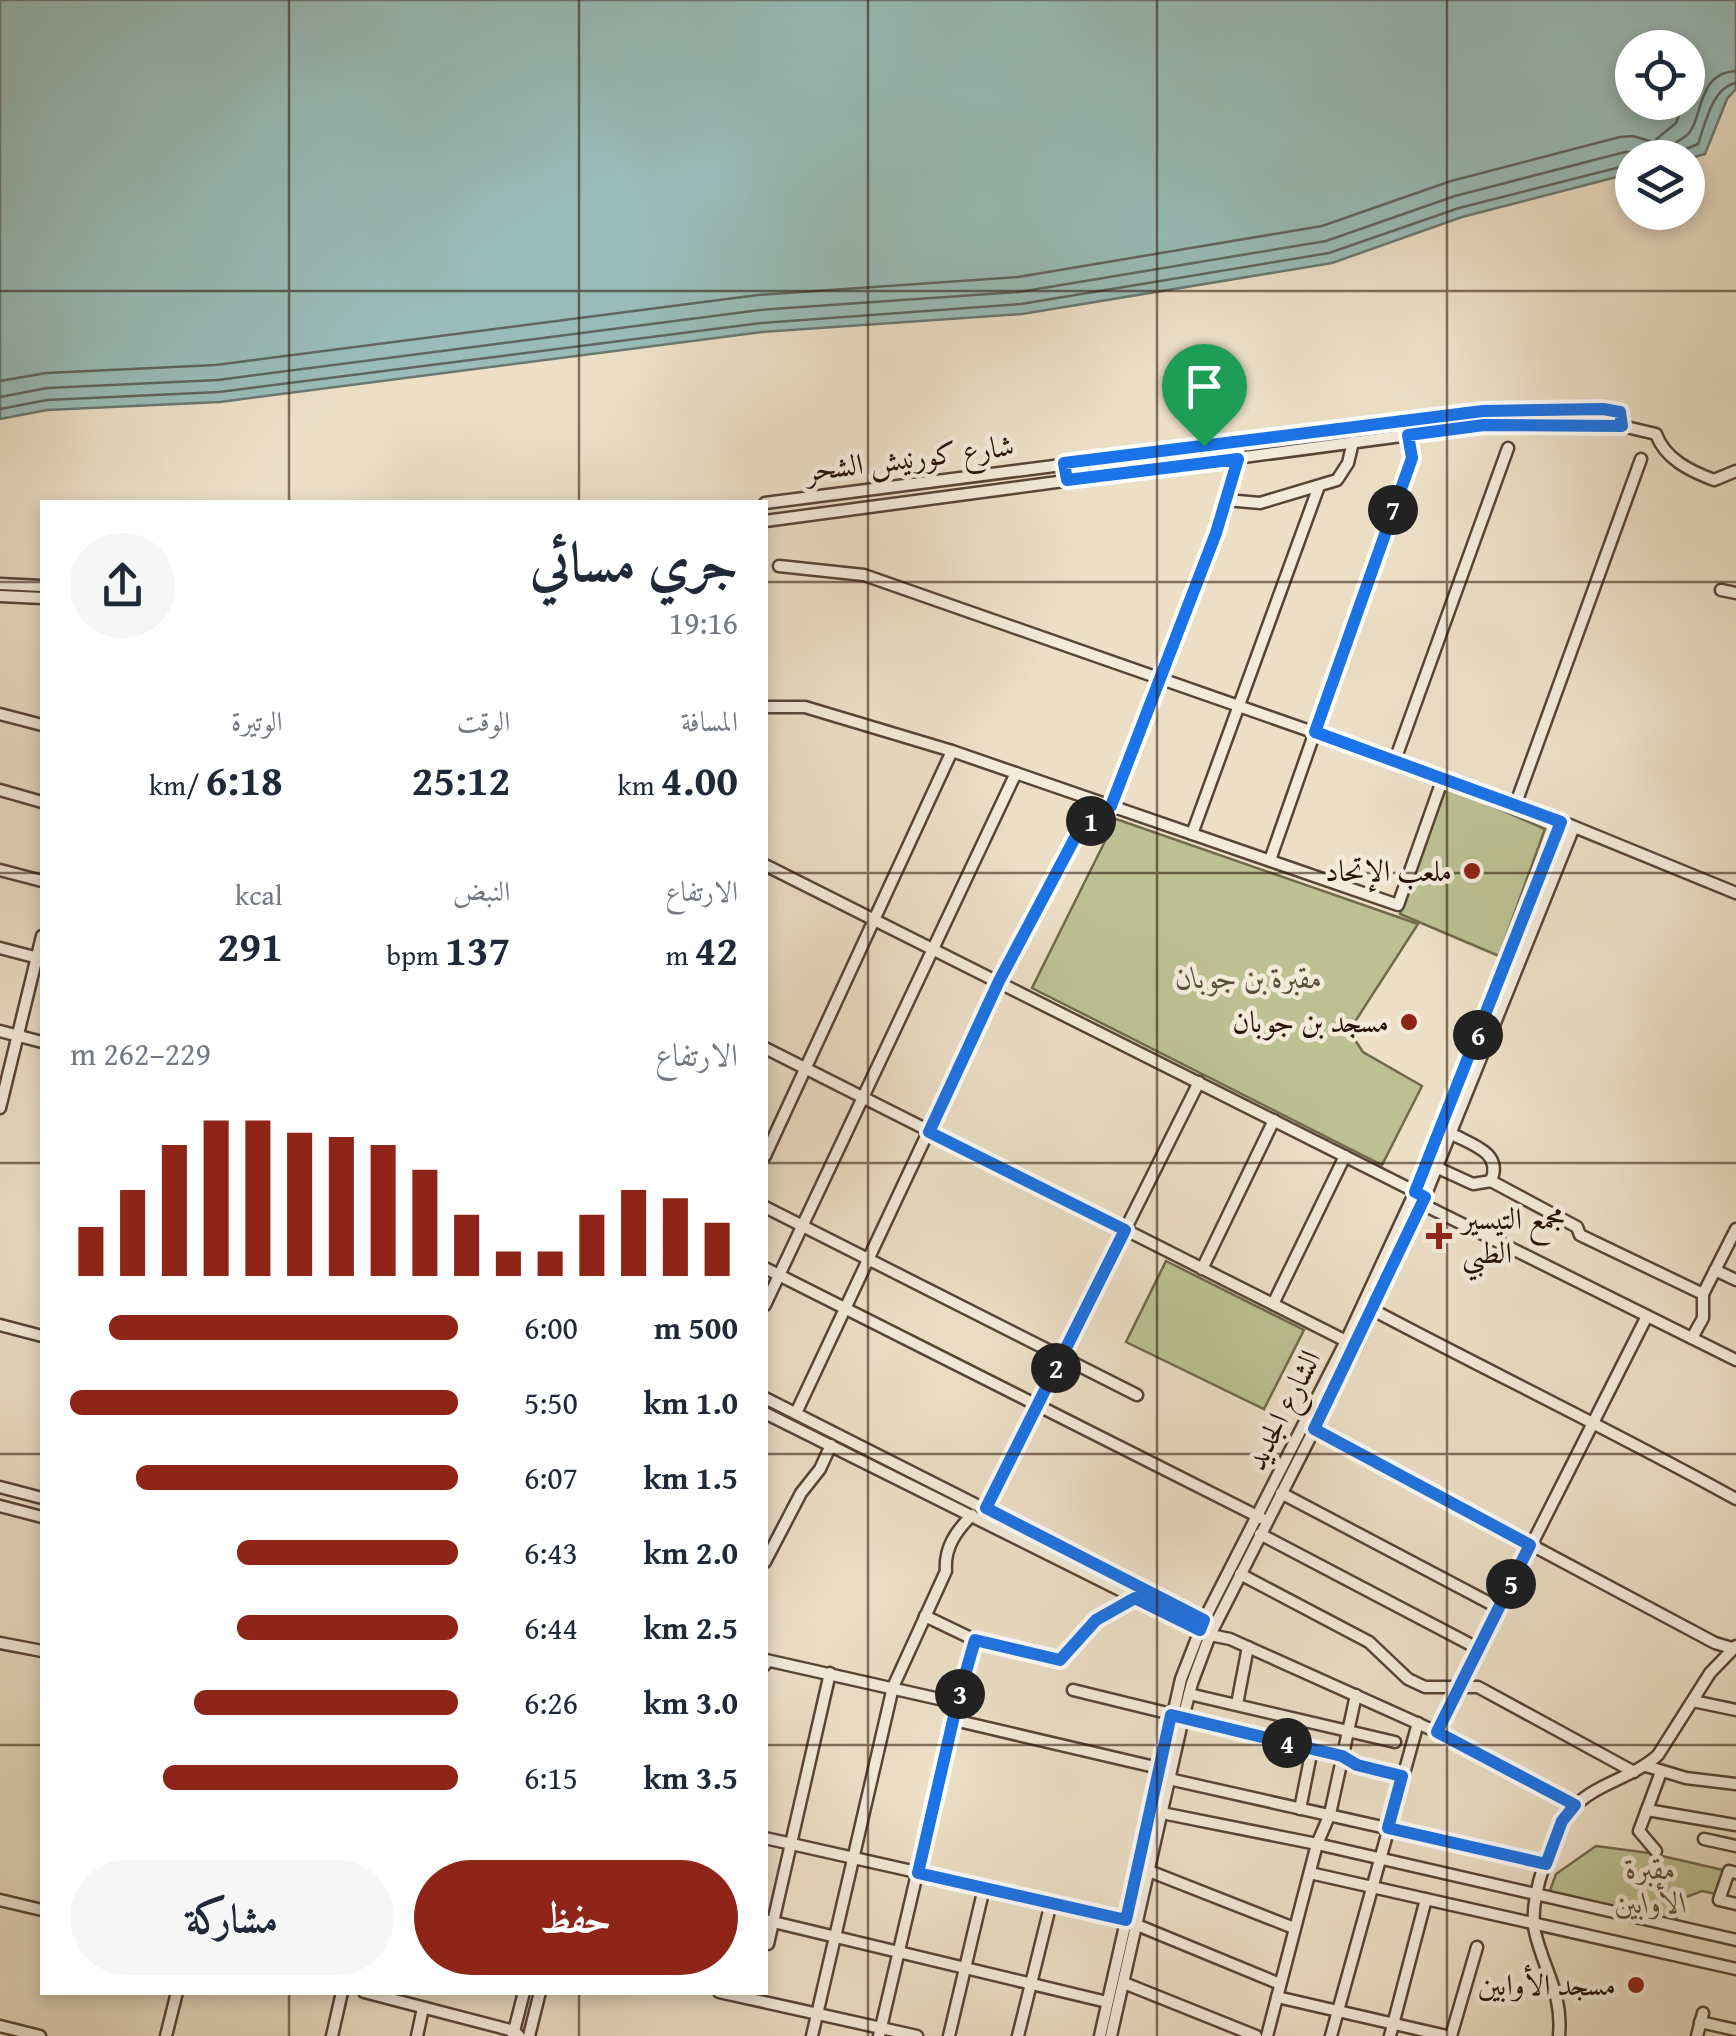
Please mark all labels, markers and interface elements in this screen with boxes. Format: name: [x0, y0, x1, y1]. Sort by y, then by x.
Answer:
map controls: [1615, 30, 1705, 230]
button: locate: [1615, 30, 1705, 120]
button: layers: [1615, 140, 1705, 230]
pin: [1162, 344, 1247, 447]
icon: arrive: [1177, 359, 1232, 414]
street label: شارع كورنيش الشحر: [800, 422, 1017, 496]
pin: 7: [1368, 485, 1418, 535]
text: 7: [1386, 489, 1400, 530]
text: جري مسائي: [530, 521, 738, 601]
button: share: [70, 533, 175, 638]
text: 19:16: [669, 599, 738, 646]
text: الوتيرة: [231, 700, 283, 741]
text: الوقت: [457, 700, 510, 741]
text: المسافة: [681, 700, 738, 741]
text: 6:18: [206, 749, 283, 810]
text: 25:12: [411, 749, 510, 810]
text: 4.00: [661, 749, 738, 810]
text: /km: [149, 764, 206, 805]
text: km: [618, 764, 661, 805]
pin: 1: [1066, 796, 1116, 846]
text: 1: [1084, 800, 1098, 841]
place label: ملعب الإتحاد: [1325, 848, 1452, 893]
marker: ملعب الإتحاد: [1461, 860, 1483, 882]
text: النبض: [453, 870, 510, 911]
text: الارتفاع: [665, 870, 738, 911]
text: kcal: [235, 874, 283, 915]
text: 291: [217, 915, 283, 976]
text: 137: [445, 919, 510, 980]
text: 42: [694, 919, 738, 980]
text: bpm: [386, 934, 445, 975]
text: m: [665, 934, 694, 975]
park label: مقبرة بن جوبان: [1175, 955, 1323, 999]
place label: مسجد بن جوبان: [1232, 999, 1389, 1043]
pin: 6: [1453, 1010, 1503, 1060]
marker: مسجد بن جوبان: [1398, 1011, 1420, 1033]
text: 6: [1471, 1014, 1485, 1055]
text: 229–262 m: [70, 1030, 211, 1077]
text: الارتفاع: [655, 1031, 738, 1078]
place label: مجمع التيسير الطبي: [1459, 1196, 1565, 1281]
marker: مجمع التيسير الطبي: [1426, 1223, 1452, 1249]
text: 6:00: [524, 1304, 578, 1351]
text: 500 m: [654, 1304, 738, 1351]
street label: الشارع الجديد: [1233, 1342, 1335, 1479]
pin: 2: [1031, 1343, 1081, 1393]
text: 2: [1049, 1347, 1063, 1388]
text: 5:50: [524, 1379, 578, 1426]
text: 1.0 km: [643, 1379, 738, 1426]
text: 6:07: [524, 1454, 578, 1501]
text: 1.5 km: [643, 1454, 738, 1501]
text: 6:43: [524, 1529, 578, 1576]
text: 2.0 km: [643, 1529, 738, 1576]
pin: 5: [1486, 1559, 1536, 1609]
text: 5: [1504, 1563, 1518, 1604]
text: 6:44: [524, 1604, 578, 1651]
text: 2.5 km: [643, 1604, 738, 1651]
pin: 3: [935, 1669, 985, 1719]
text: 3: [953, 1673, 967, 1714]
text: 6:26: [524, 1679, 578, 1726]
text: 3.0 km: [643, 1679, 738, 1726]
pin: 4: [1262, 1718, 1312, 1768]
text: 4: [1280, 1722, 1294, 1763]
text: 6:15: [524, 1754, 578, 1801]
text: 3.5 km: [643, 1754, 738, 1801]
park label: مقبرة الأوابين: [1615, 1846, 1687, 1924]
button: مشاركة: [70, 1860, 394, 1975]
button: حفظ: [414, 1860, 738, 1975]
place label: مسجد الأوابين: [1478, 1962, 1616, 2006]
marker: مسجد الأوابين: [1625, 1974, 1647, 1996]

